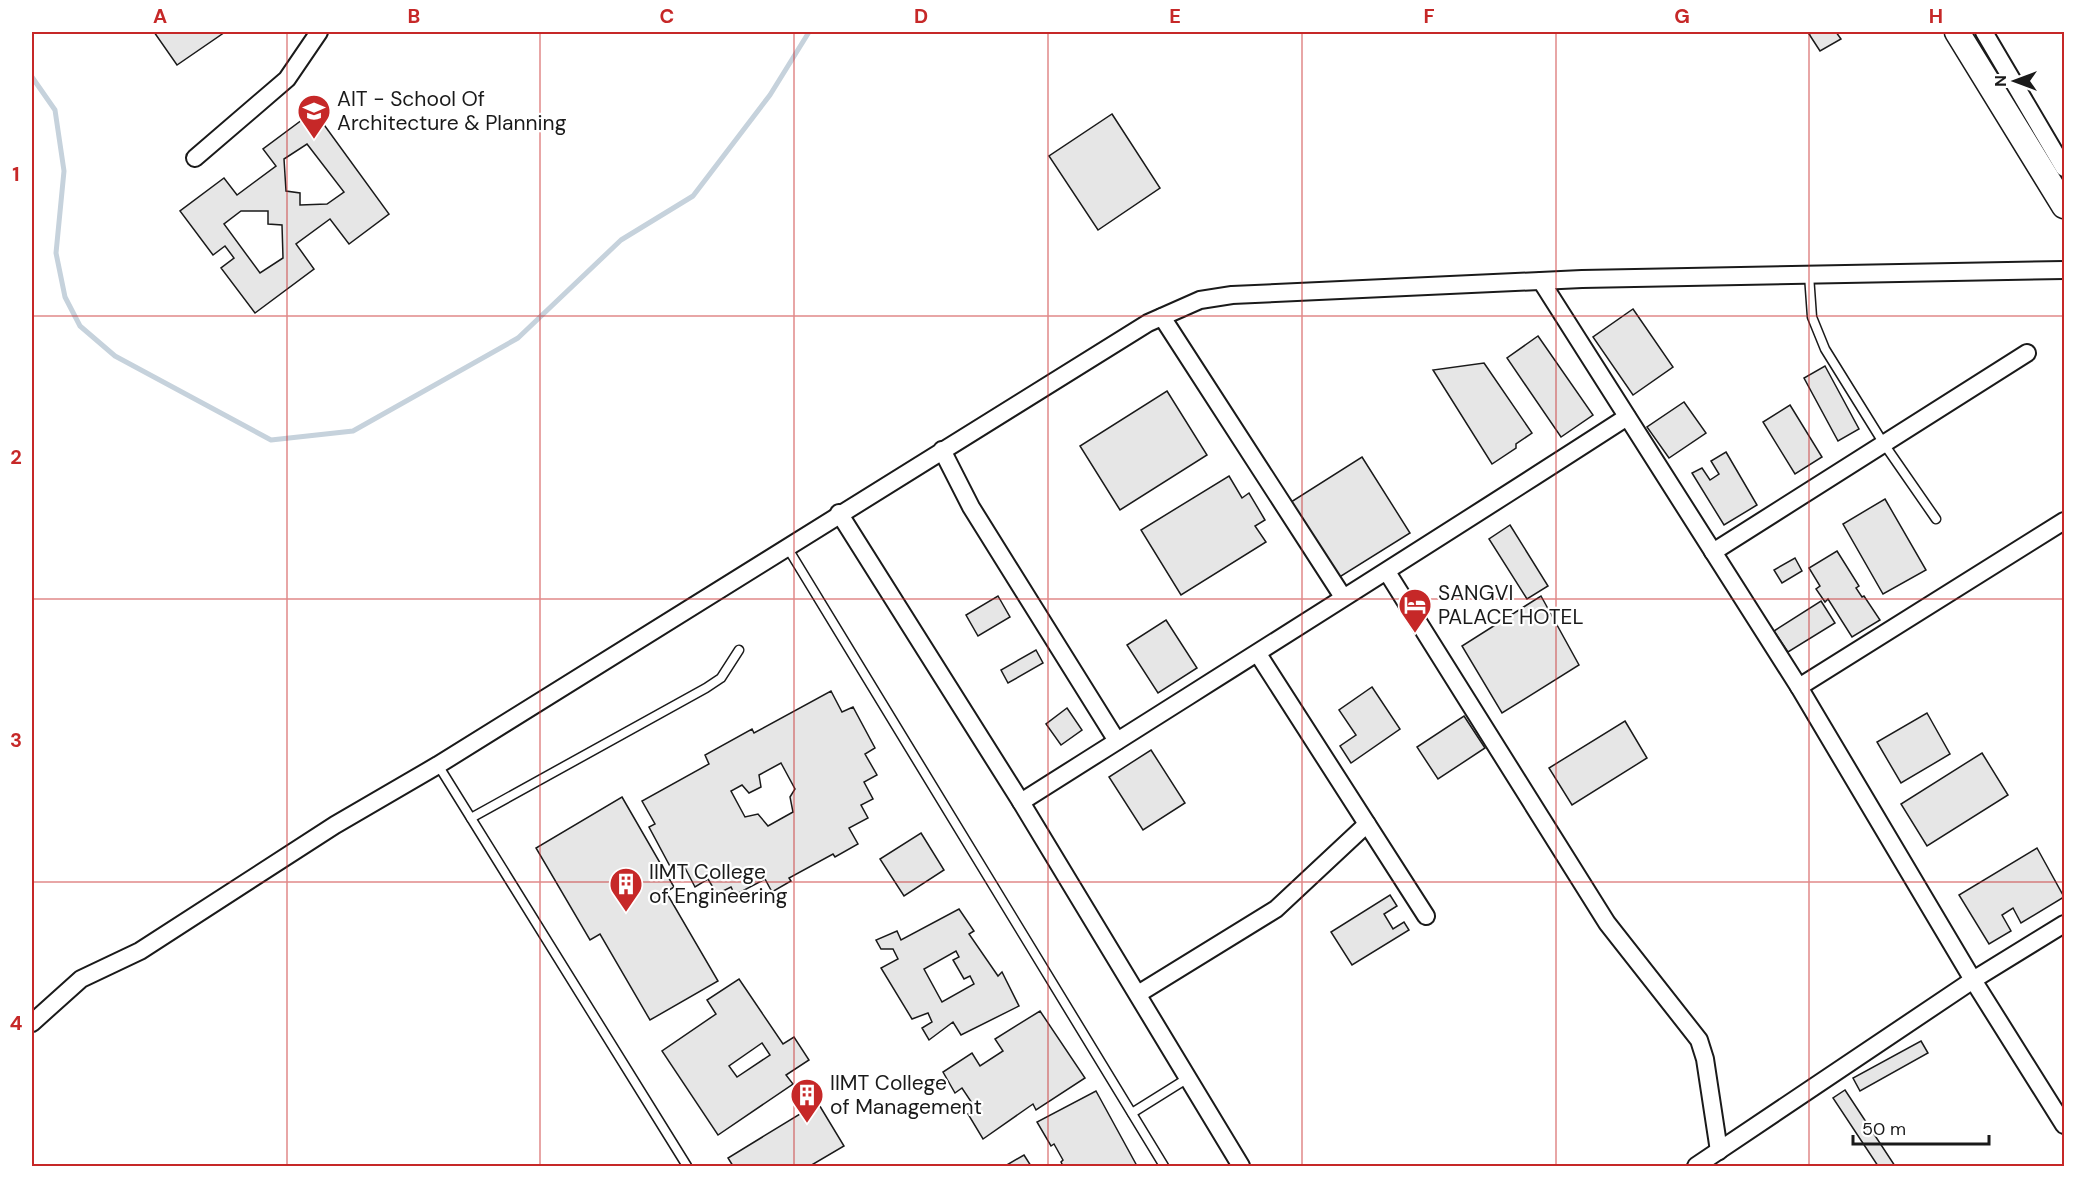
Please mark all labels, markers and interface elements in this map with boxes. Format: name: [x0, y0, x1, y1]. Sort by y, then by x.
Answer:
text: A: [153, 3, 167, 29]
text: B: [408, 3, 420, 29]
text: C: [660, 3, 674, 29]
text: D: [914, 3, 928, 29]
text: E: [1169, 3, 1181, 29]
text: F: [1423, 3, 1435, 29]
text: G: [1674, 3, 1690, 29]
text: H: [1929, 3, 1943, 29]
north arrow: [1985, 51, 2045, 111]
text: N: [1990, 75, 2011, 87]
place label: AIT - School Of Architecture & Planning: [337, 85, 567, 137]
school or university icon: AIT - School Of Architecture & Planning: [296, 93, 332, 140]
text: 1: [12, 161, 20, 187]
text: 2: [10, 444, 22, 470]
place label: SANGVI PALACE HOTEL: [1438, 579, 1583, 631]
hotel icon: SANGVI PALACE HOTEL: [1397, 587, 1433, 634]
text: 3: [10, 727, 22, 753]
place label: IIMT College of Engineering: [649, 858, 788, 910]
building icon: IIMT College of Engineering: [608, 866, 644, 913]
text: 4: [10, 1010, 23, 1036]
place label: IIMT College of Management: [830, 1069, 982, 1121]
building icon: IIMT College of Management: [789, 1077, 825, 1124]
scale bar: [1853, 1108, 1990, 1146]
text: 50 m: [1862, 1117, 1906, 1141]

